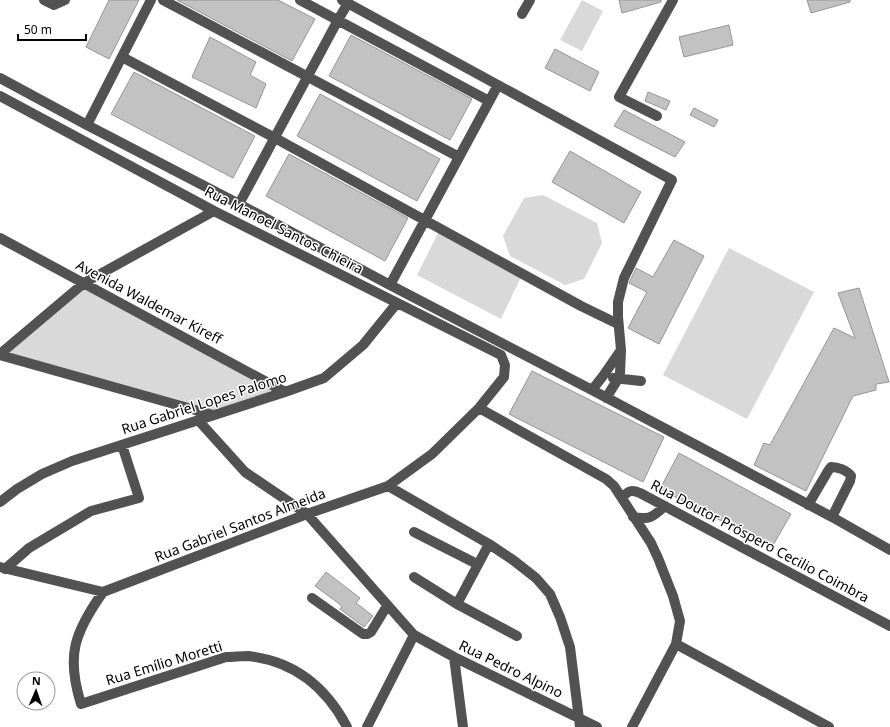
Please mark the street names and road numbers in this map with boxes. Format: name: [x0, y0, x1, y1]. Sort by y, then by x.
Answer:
street label: Rua Manoel Santos Chieira: [202, 181, 367, 278]
street label: Avenida Waldemar Kireff: [73, 255, 227, 349]
street label: Rua Gabriel Lopes Palomo: [119, 367, 289, 438]
street label: Rua Doutor Próspero Cecilio Coimbra: [648, 475, 873, 606]
street label: Rua Gabriel Santos Almeida: [152, 483, 328, 566]
street label: Rua Pedro Alpino: [456, 635, 566, 702]
street label: Rua Emílio Moretti: [103, 636, 224, 689]

